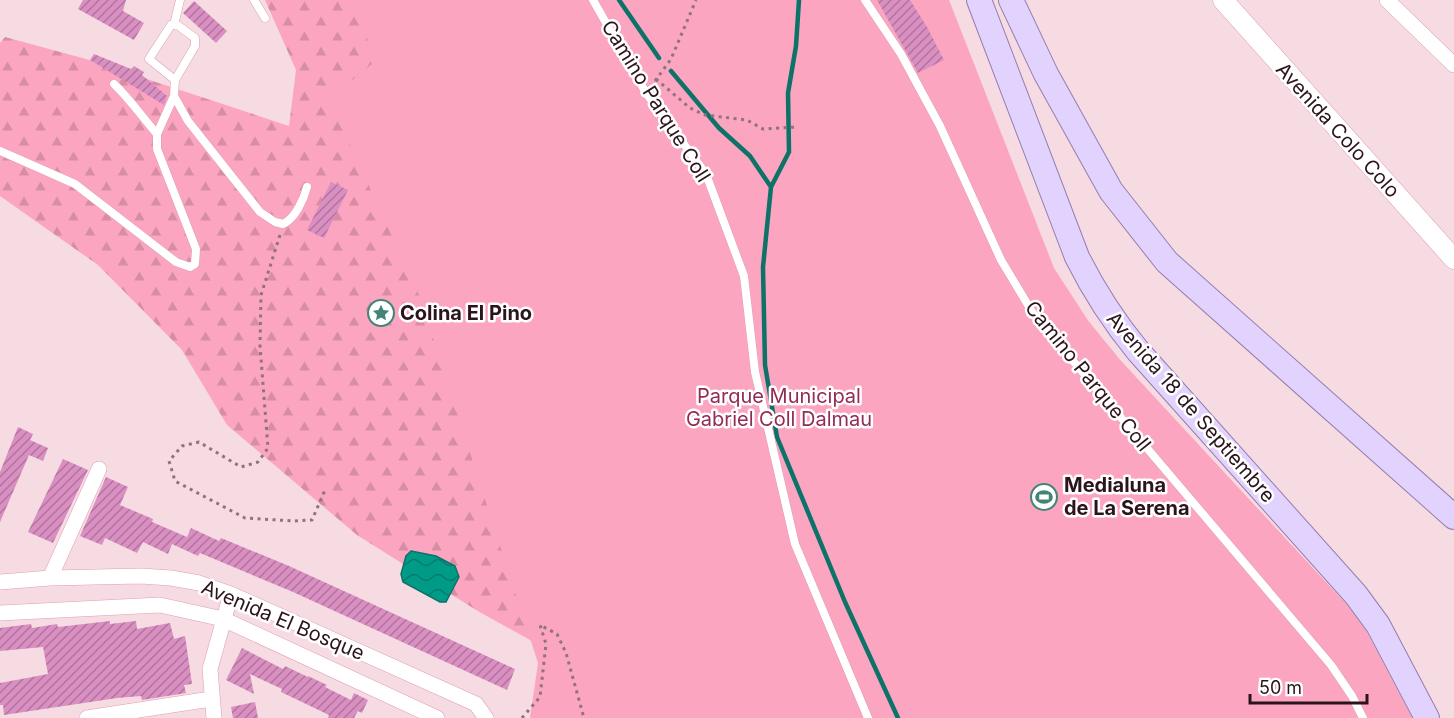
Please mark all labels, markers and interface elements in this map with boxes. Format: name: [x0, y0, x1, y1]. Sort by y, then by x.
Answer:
street label: Camino Parque Coll: [596, 16, 716, 186]
street label: Avenida Colo Colo: [1271, 58, 1405, 202]
street label: Camino Parque Coll: [1020, 296, 1156, 456]
place icon: Colina El Pino: [366, 298, 396, 328]
place label: Colina El Pino: [400, 301, 532, 325]
street label: Avenida 18 de Septiembre: [1102, 307, 1280, 507]
park label: Parque Municipal Gabriel Coll Dalmau: [686, 384, 872, 431]
place label: Medialuna de La Serena: [1064, 473, 1190, 520]
sports icon: Medialuna de La Serena: [1029, 482, 1059, 512]
street label: Avenida El Bosque: [198, 575, 368, 665]
scale bar: [1250, 667, 1367, 705]
text: 50 m: [1259, 677, 1302, 698]

